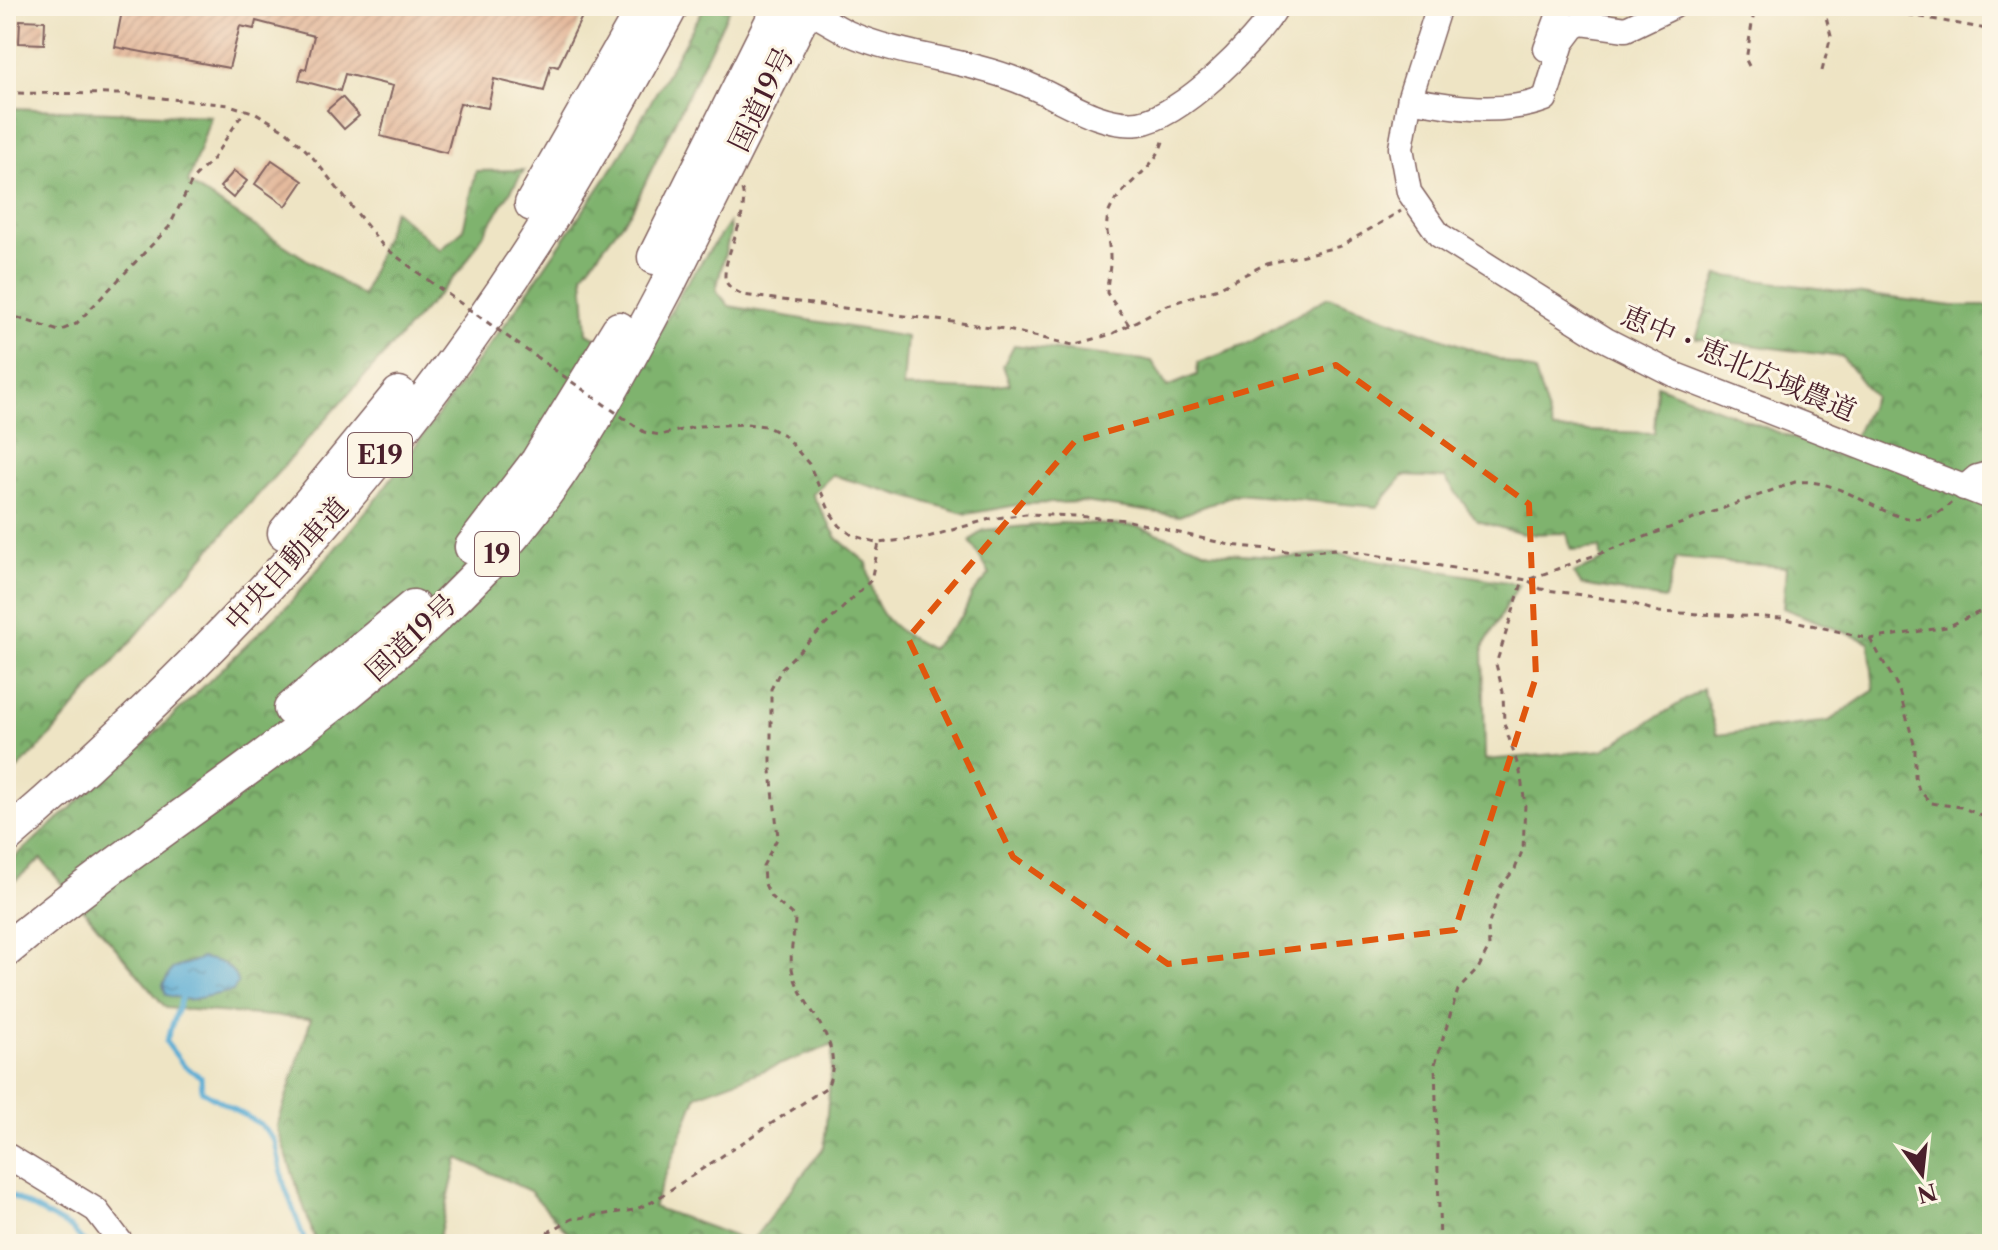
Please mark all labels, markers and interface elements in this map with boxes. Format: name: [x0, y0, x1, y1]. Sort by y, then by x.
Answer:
street label: 国道19号: [721, 41, 801, 157]
street label: 恵中・恵北広域農道: [1616, 298, 1862, 428]
road number: E19: [348, 433, 412, 477]
street label: 中央自動車道: [217, 490, 355, 638]
road number: 19: [475, 532, 519, 576]
street label: 国道19号: [358, 586, 464, 688]
north arrow: [1882, 1134, 1962, 1214]
text: N: [1914, 1177, 1940, 1208]

